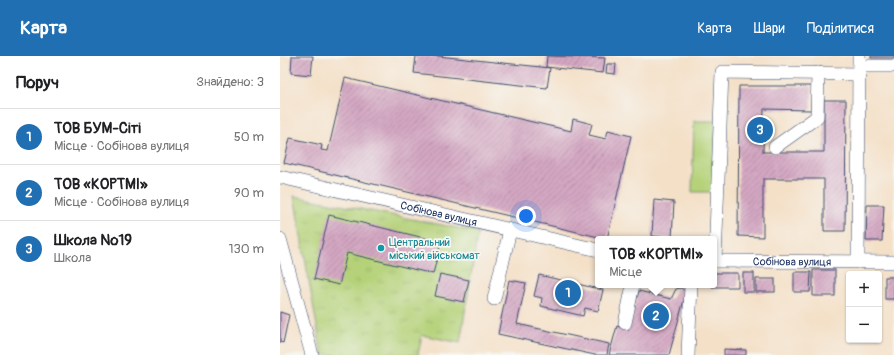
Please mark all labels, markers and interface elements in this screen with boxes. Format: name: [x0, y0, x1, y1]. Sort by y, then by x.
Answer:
text: Карта: [20, 16, 67, 40]
text: Карта: [697, 20, 732, 37]
text: Шари: [754, 20, 785, 37]
text: Поділитися: [807, 20, 874, 37]
text: Поруч: [16, 72, 59, 93]
text: Знайдено: 3: [196, 74, 264, 90]
pin: 3: [747, 115, 773, 145]
text: ТОВ БУМ-Сіті: [54, 119, 141, 138]
text: 1: [26, 129, 32, 145]
text: 50 m: [234, 129, 264, 145]
text: Місце · Собінова вулиця: [54, 138, 189, 154]
text: ТОВ «КОРТМІ»: [54, 175, 148, 194]
text: 2: [25, 185, 33, 201]
text: 90 m: [234, 185, 264, 201]
text: Місце · Собінова вулиця: [54, 194, 189, 210]
street label: Собінова вулиця: [399, 199, 478, 229]
your location: [516, 206, 536, 226]
text: Школа №19: [54, 231, 132, 250]
place label: Центральний міський військомат: [389, 236, 480, 262]
popup: [595, 236, 717, 288]
text: 3: [25, 241, 33, 257]
text: 130 m: [228, 241, 264, 257]
marker: Центральний міський військомат: [376, 243, 386, 253]
text: ТОВ «КОРТМІ»: [609, 245, 703, 264]
text: Школа: [54, 250, 91, 266]
street label: Собінова вулиця: [753, 255, 831, 269]
text: Місце: [609, 264, 642, 280]
map controls: [846, 271, 882, 343]
button: +: [846, 271, 882, 307]
pin: 1: [555, 278, 581, 308]
pin: 2: [643, 301, 669, 331]
button: −: [846, 307, 882, 343]

